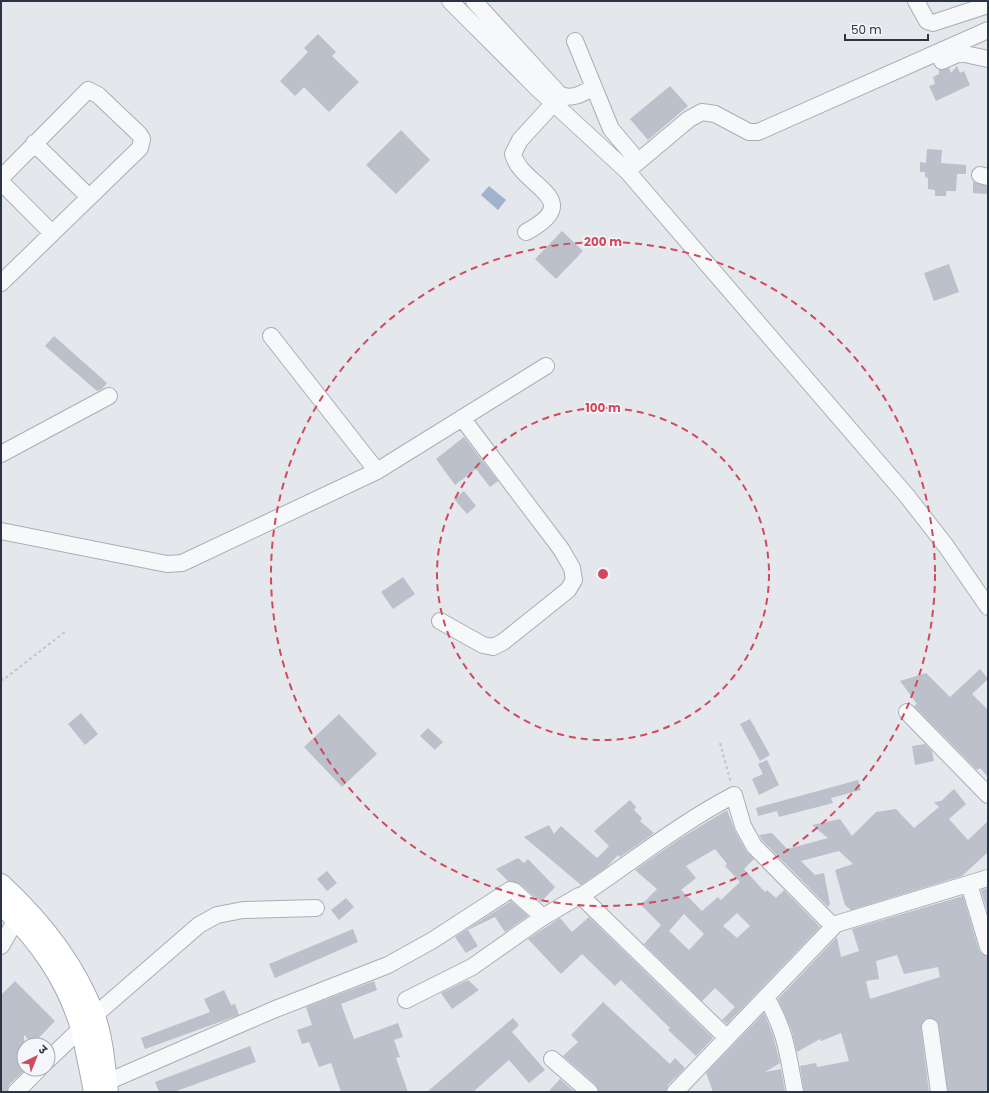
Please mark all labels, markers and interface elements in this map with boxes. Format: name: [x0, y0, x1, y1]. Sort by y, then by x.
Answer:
scale bar: [845, 16, 928, 42]
text: 50 m: [851, 21, 882, 38]
text: 200 m: [584, 233, 622, 250]
text: 100 m: [585, 399, 621, 416]
centre of rings: [596, 567, 610, 581]
north arrow: [16, 1037, 56, 1077]
text: उ: [34, 1041, 51, 1058]

